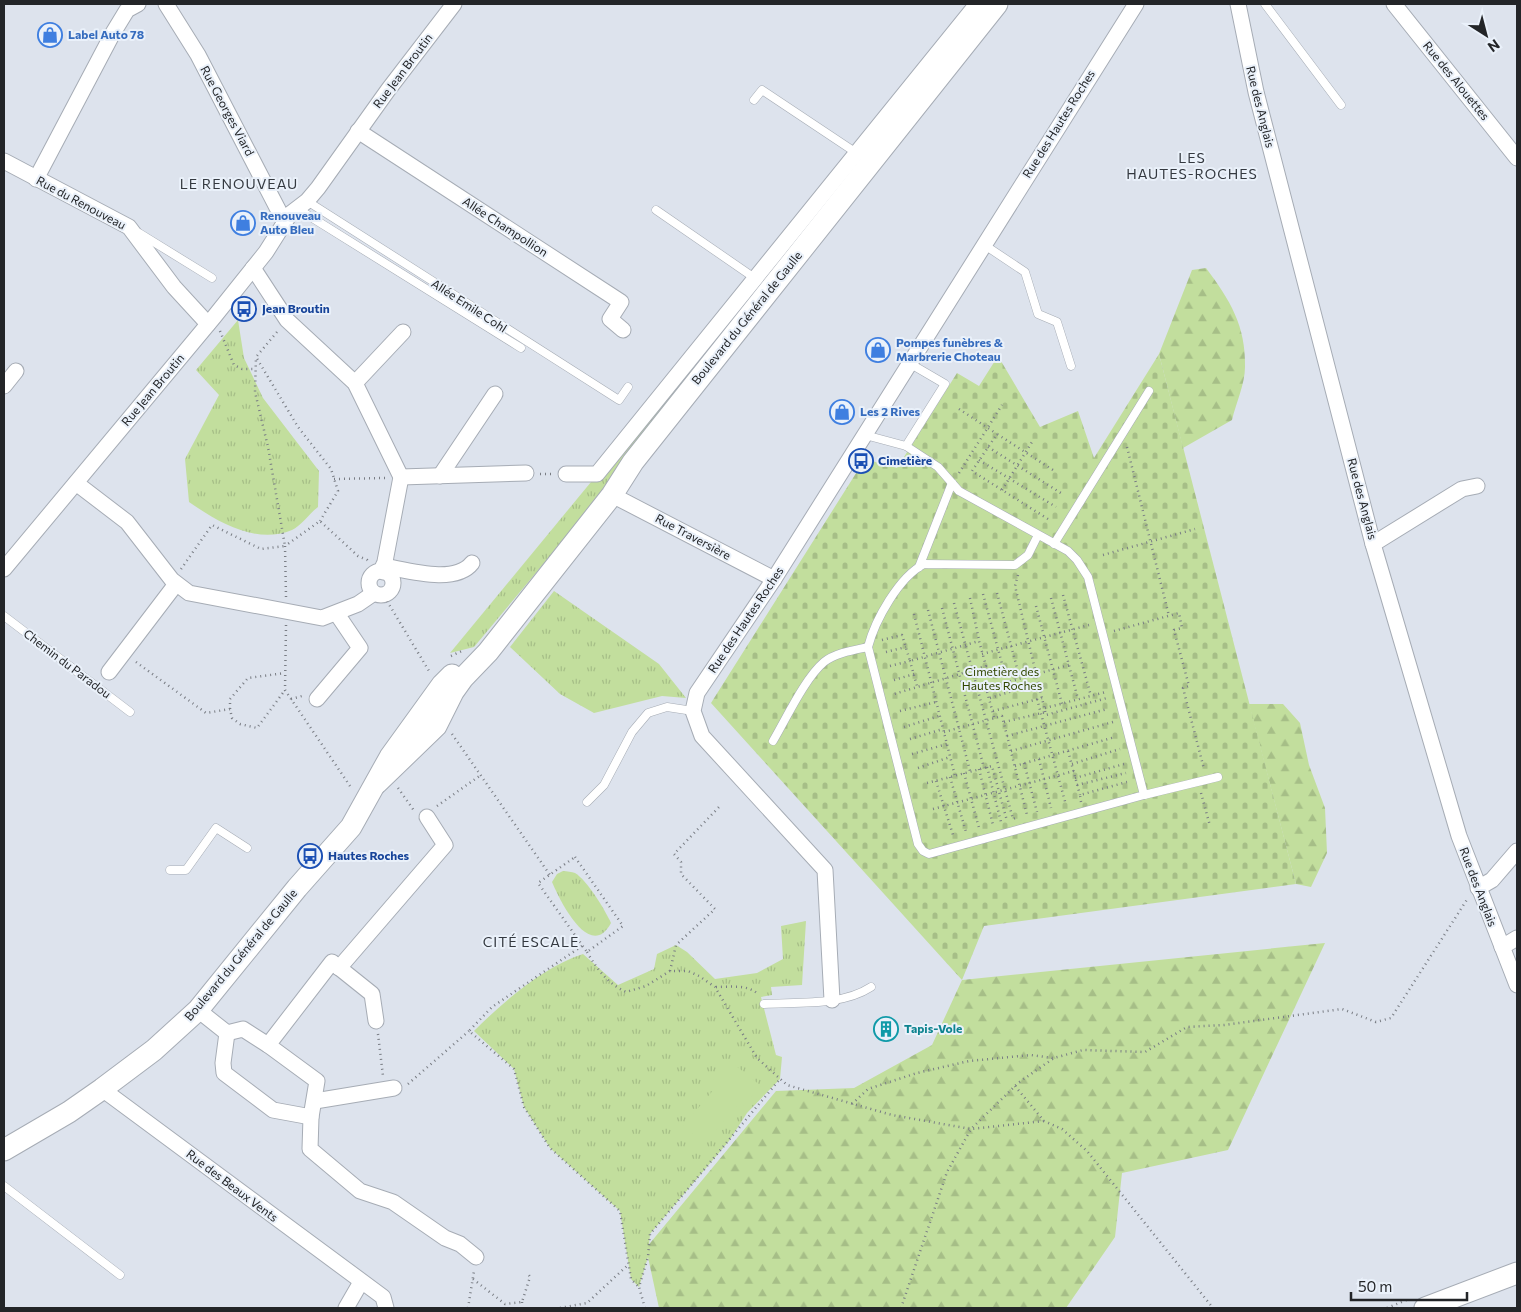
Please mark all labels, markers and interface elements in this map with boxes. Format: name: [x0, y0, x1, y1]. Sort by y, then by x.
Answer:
north arrow: [1461, 10, 1511, 60]
shop icon: Label Auto 78: [37, 22, 63, 48]
place label: Label Auto 78: [68, 27, 144, 41]
street label: Rue Jean Broutin: [370, 30, 436, 111]
text: N: [1485, 36, 1503, 56]
street label: Rue des Alouettes: [1421, 38, 1493, 123]
street label: Rue Georges Viard: [198, 63, 258, 158]
street label: Rue des Anglais: [1244, 64, 1278, 149]
street label: Rue des Hautes Roches: [1019, 67, 1097, 180]
district label: LES HAUTES-ROCHES: [1126, 149, 1258, 182]
street label: Rue du Renouveau: [34, 173, 129, 232]
district label: LE RENOUVEAU: [180, 175, 298, 192]
street label: Allée Champollion: [460, 193, 551, 259]
place label: Renouveau Auto Bleu: [260, 208, 321, 236]
shop icon: Renouveau Auto Bleu: [230, 210, 256, 236]
street label: Boulevard du Général de Gaulle: [688, 248, 804, 387]
street label: Allée Emile Cohl: [429, 276, 510, 335]
bus stop icon: Jean Broutin: [231, 296, 257, 322]
place label: Jean Broutin: [262, 301, 330, 316]
place label: Pompes funèbres & Marbrerie Choteau: [896, 335, 1004, 363]
shop icon: Pompes funèbres & Marbrerie Choteau: [865, 337, 891, 363]
street label: Rue Jean Broutin: [118, 351, 187, 429]
shop icon: Les 2 Rives: [829, 399, 855, 425]
place label: Les 2 Rives: [860, 404, 921, 418]
bus stop icon: Cimetière: [848, 448, 874, 474]
place label: Cimetière: [878, 453, 932, 467]
street label: Rue des Anglais: [1345, 456, 1381, 541]
street label: Rue Traversière: [653, 510, 734, 562]
street label: Rue des Hautes Roches: [705, 564, 786, 675]
street label: Chemin du Paradou: [21, 626, 114, 701]
park label: Cimetière des Hautes Roches: [962, 664, 1042, 692]
bus stop icon: Hautes Roches: [297, 843, 323, 869]
street label: Rue des Anglais: [1457, 845, 1500, 928]
place label: Hautes Roches: [328, 848, 410, 862]
street label: Boulevard du Général de Gaulle: [181, 886, 299, 1023]
district label: CITÉ ESCALE: [483, 933, 579, 950]
building icon: Tapis-Vole: [873, 1016, 899, 1042]
place label: Tapis-Vole: [904, 1021, 962, 1035]
street label: Rue des Beaux Vents: [184, 1146, 281, 1224]
scale bar: [1351, 1270, 1467, 1302]
text: 50 m: [1358, 1277, 1392, 1295]

